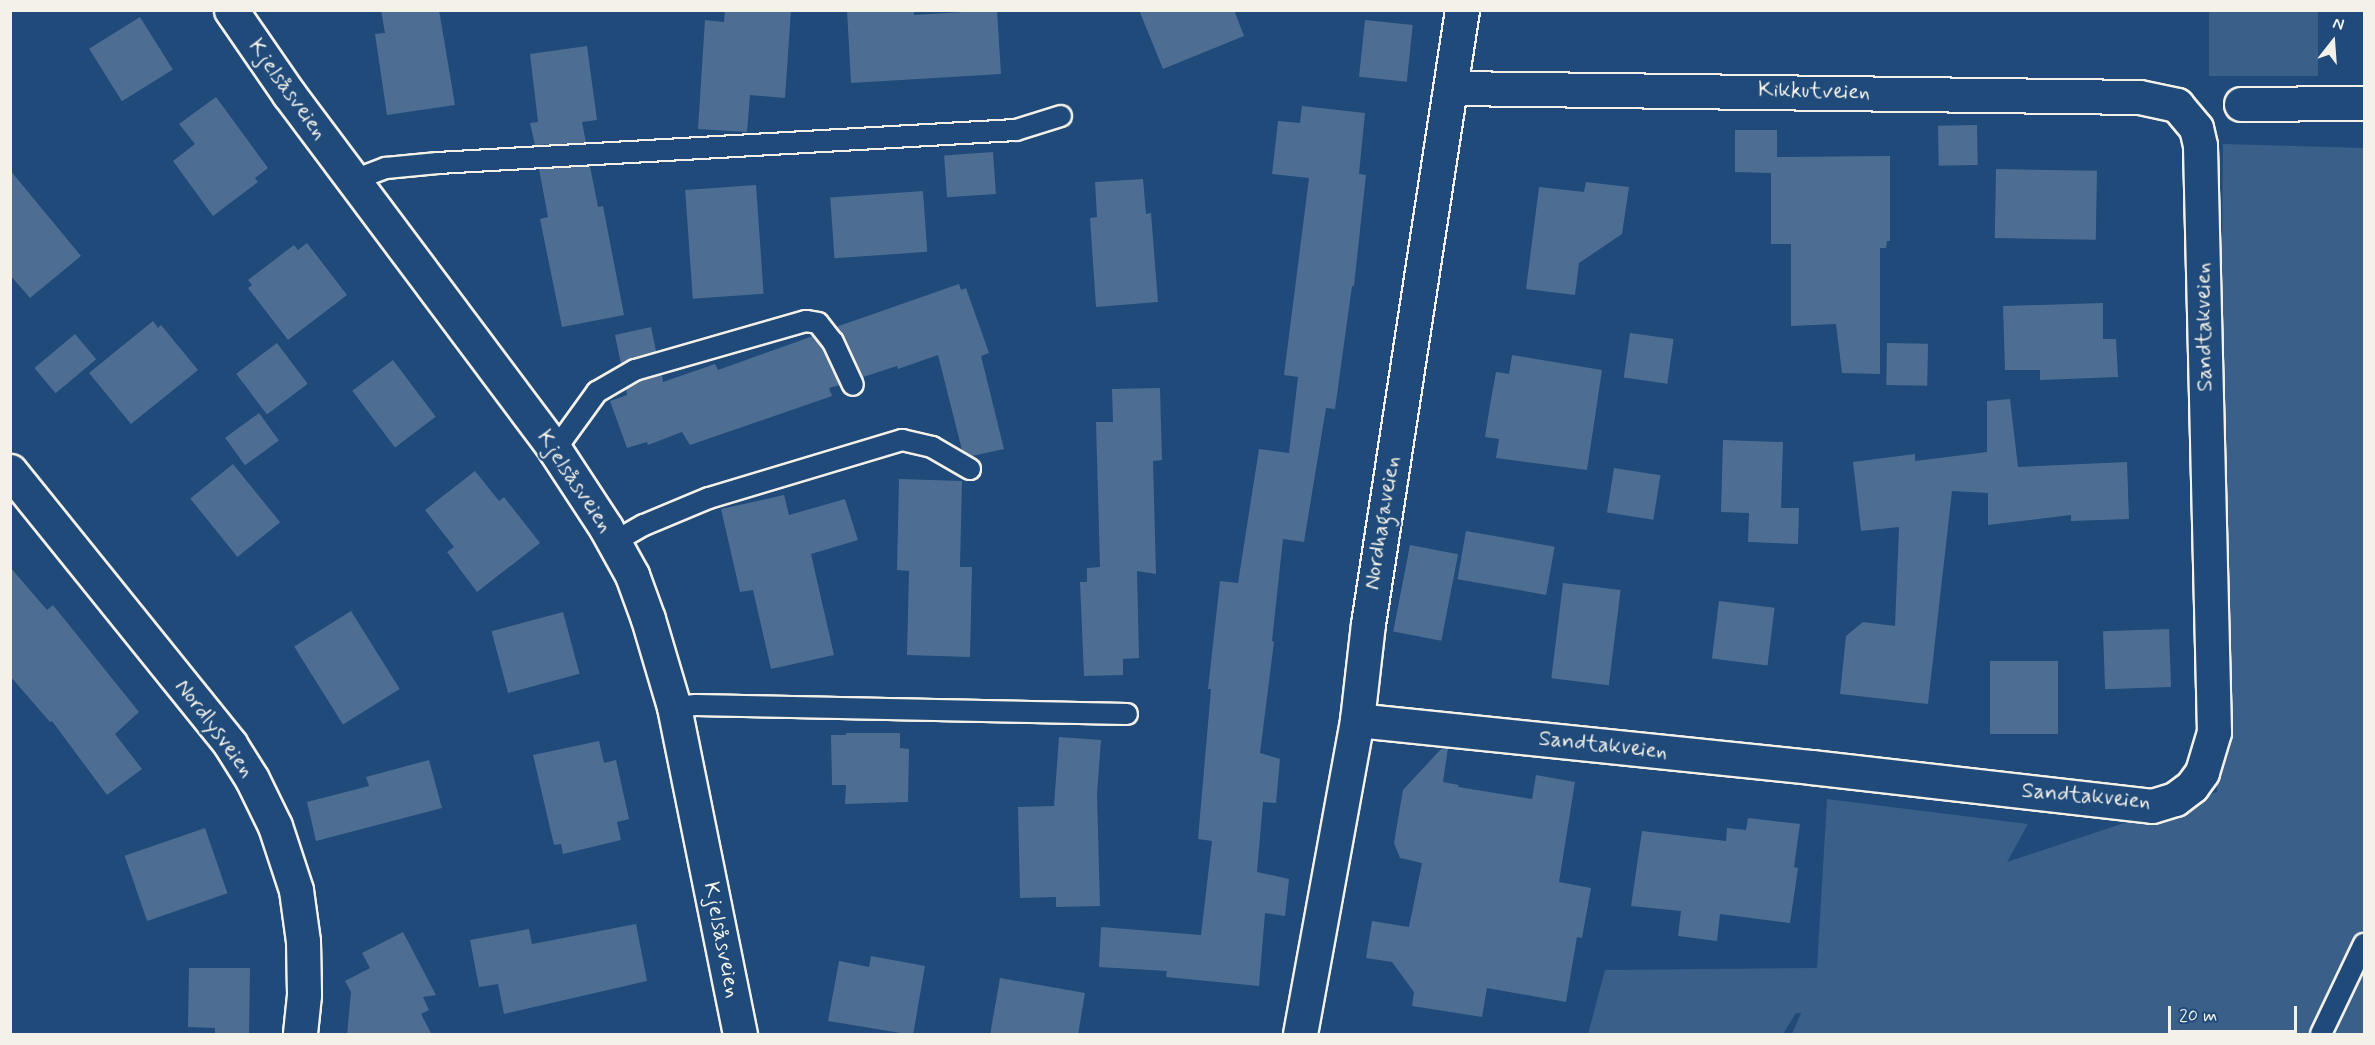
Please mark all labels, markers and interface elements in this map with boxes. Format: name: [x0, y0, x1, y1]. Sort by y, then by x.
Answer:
north arrow: [2303, 12, 2363, 72]
text: N: [2330, 13, 2347, 36]
street label: Kjelsåsveien: [242, 35, 332, 145]
street label: Kikkutveien: [1758, 78, 1870, 106]
street label: Sandtakveien: [2191, 262, 2219, 392]
street label: Kjelsåsveien: [530, 426, 618, 538]
street label: Nordhagaveien: [1359, 454, 1407, 592]
street label: Nordlysveien: [169, 675, 259, 783]
street label: Sandtakveien: [1537, 726, 1669, 766]
street label: Sandtakveien: [2020, 778, 2152, 816]
street label: Kjelsåsveien: [697, 880, 745, 1000]
scale bar: [2171, 994, 2300, 1032]
text: 20 m: [2179, 1004, 2217, 1028]

